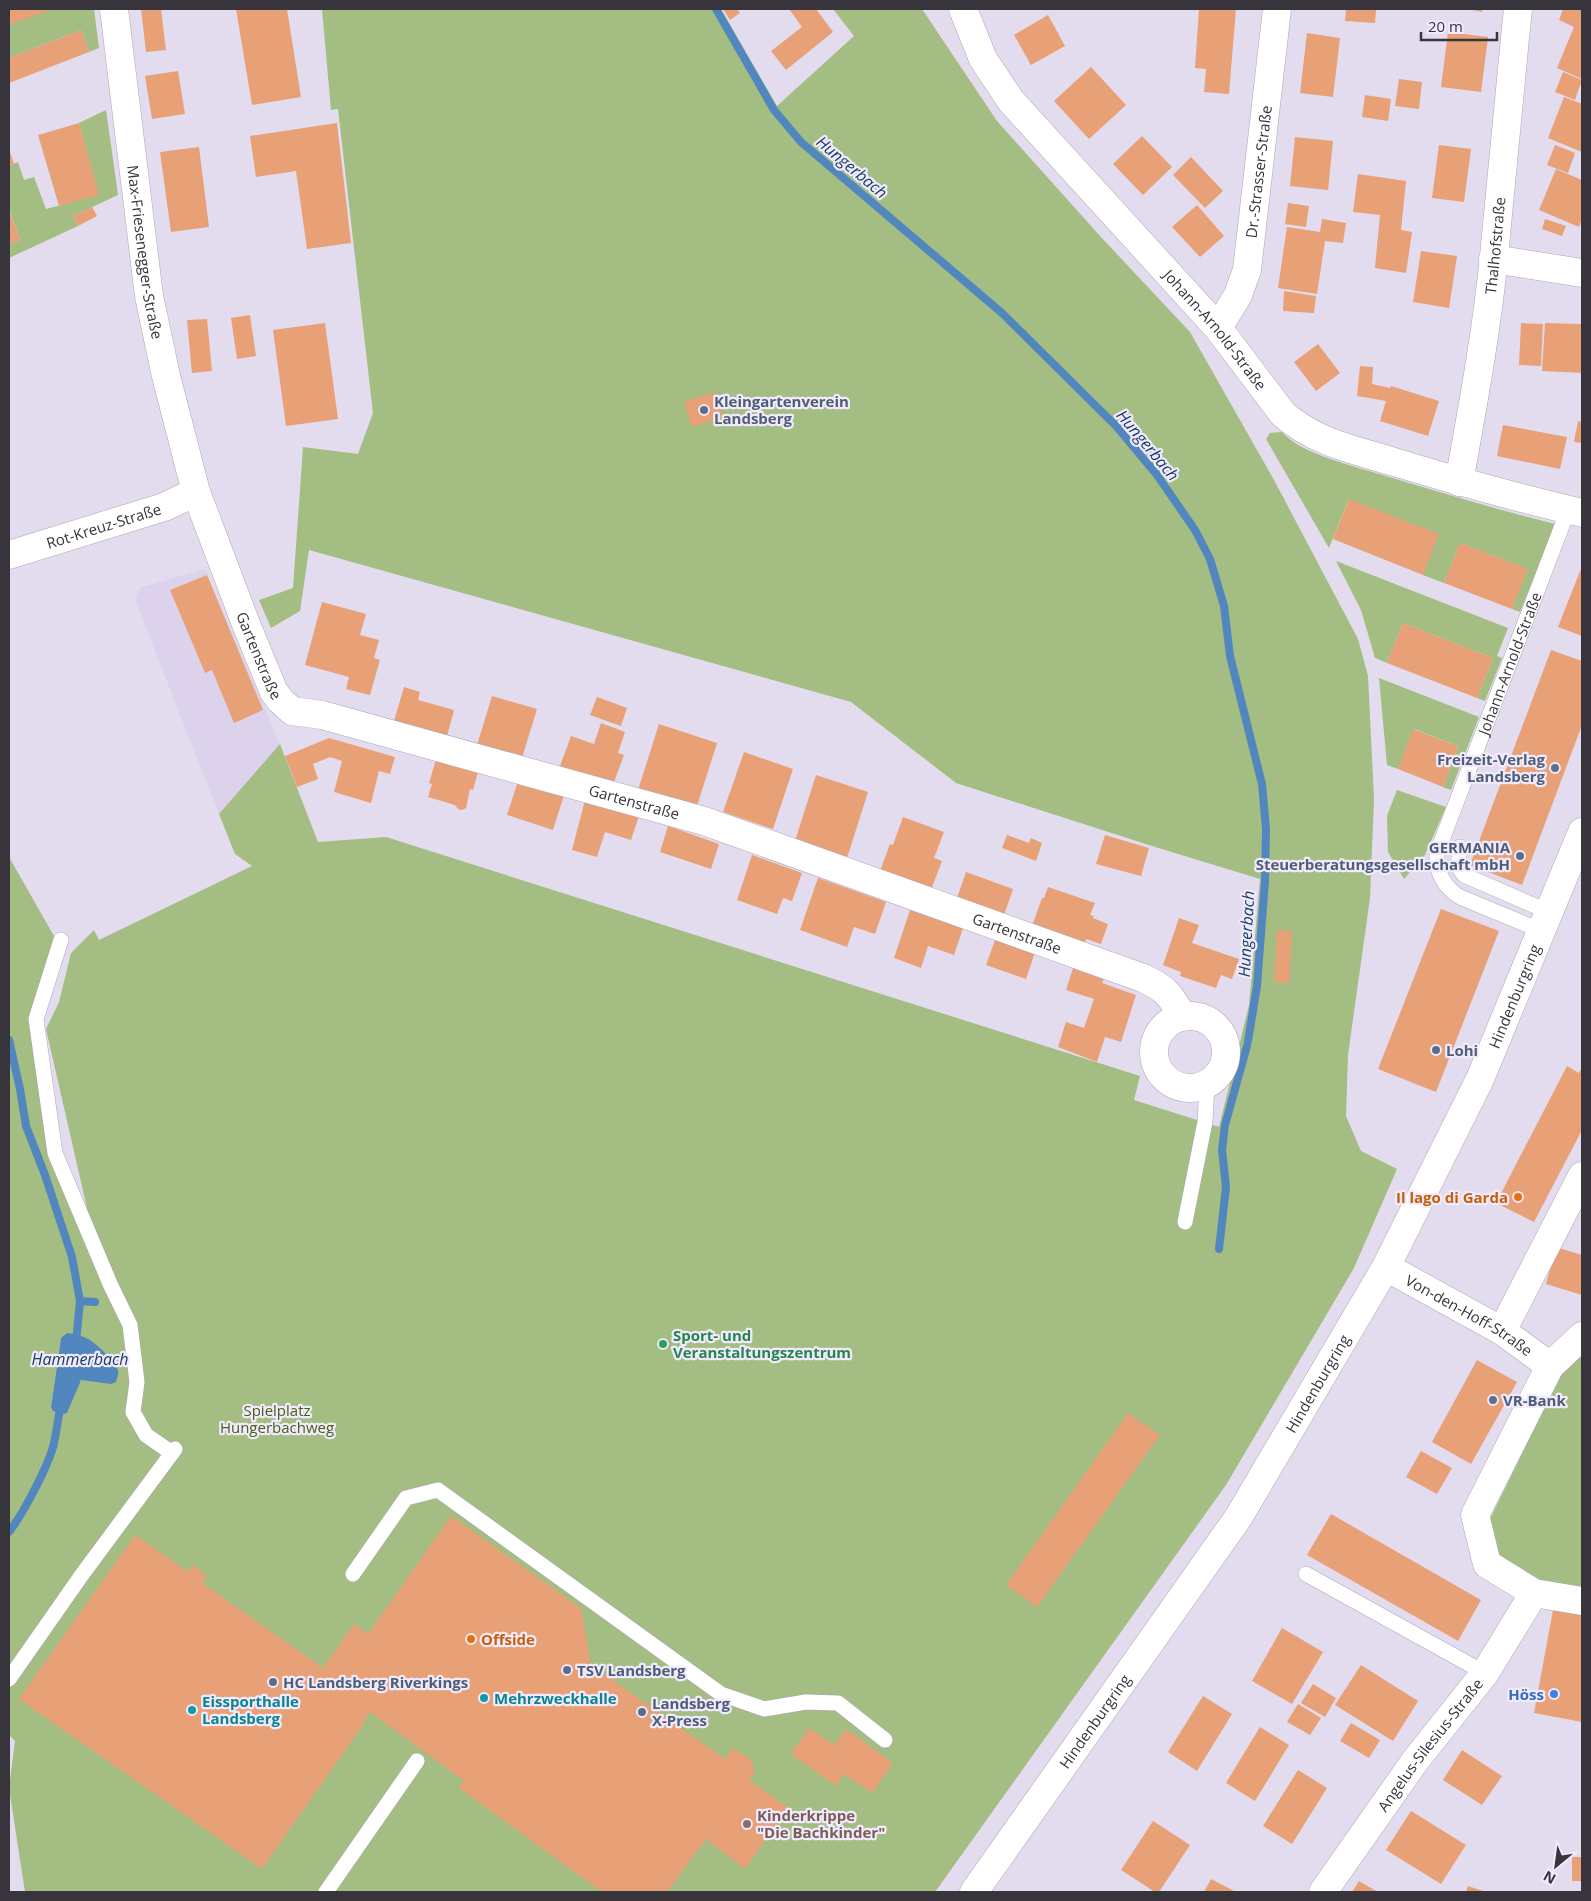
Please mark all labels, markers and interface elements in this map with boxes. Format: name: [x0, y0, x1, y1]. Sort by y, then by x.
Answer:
scale bar: [1421, 10, 1497, 42]
text: 20 m: [1428, 16, 1463, 36]
street label: Dr.-Strasser-Straße: [1241, 104, 1276, 239]
water label: Hungerbach: [812, 131, 892, 203]
street label: Max-Friesenegger-Straße: [123, 164, 168, 341]
street label: Thalhofstraße: [1480, 196, 1509, 296]
street label: Johann-Arnold-Straße: [1158, 263, 1271, 394]
place label: Kleingartenverein Landsberg: [714, 391, 849, 428]
marker: Kleingartenverein Landsberg: [698, 404, 710, 416]
water label: Hungerbach: [1112, 405, 1184, 485]
street label: Rot-Kreuz-Straße: [44, 499, 163, 553]
street label: Johann-Arnold-Straße: [1472, 589, 1546, 740]
street label: Gartenstraße: [232, 609, 286, 704]
place label: Freizeit-Verlag Landsberg: [1437, 749, 1546, 786]
marker: Freizeit-Verlag Landsberg: [1549, 762, 1561, 774]
street label: Gartenstraße: [587, 780, 682, 824]
place label: GERMANIA Steuerberatungsgesellschaft mbH: [1256, 837, 1511, 874]
marker: GERMANIA Steuerberatungsgesellschaft mbH: [1514, 850, 1526, 862]
water label: Hungerbach: [1233, 890, 1259, 978]
street label: Gartenstraße: [970, 908, 1064, 958]
street label: Hindenburgring: [1484, 941, 1545, 1051]
place label: Lohi: [1446, 1040, 1478, 1060]
marker: Lohi: [1430, 1044, 1442, 1056]
place label: Il lago di Garda: [1396, 1187, 1508, 1207]
marker: Il lago di Garda: [1512, 1191, 1524, 1203]
street label: Von-den-Hoff-Straße: [1402, 1270, 1537, 1360]
place label: Sport- und Veranstaltungszentrum: [673, 1325, 851, 1362]
street label: Hindenburgring: [1281, 1331, 1354, 1436]
marker: Sport- und Veranstaltungszentrum: [657, 1338, 669, 1350]
water label: Hammerbach: [32, 1348, 128, 1370]
place label: VR-Bank: [1503, 1390, 1566, 1410]
marker: VR-Bank: [1487, 1394, 1499, 1406]
park label: Spielplatz Hungerbachweg: [220, 1400, 334, 1437]
place label: Offside: [481, 1629, 535, 1649]
marker: Offside: [465, 1633, 477, 1645]
place label: TSV Landsberg: [577, 1660, 686, 1680]
marker: TSV Landsberg: [561, 1664, 573, 1676]
street label: Hindenburgring: [1054, 1670, 1135, 1772]
place label: HC Landsberg Riverkings: [283, 1672, 468, 1692]
street label: Angelus-Silesius-Straße: [1373, 1674, 1487, 1815]
marker: HC Landsberg Riverkings: [267, 1676, 279, 1688]
place label: Höss: [1508, 1684, 1544, 1704]
place label: Mehrzweckhalle: [494, 1688, 617, 1708]
marker: Höss: [1548, 1688, 1560, 1700]
place label: Eissporthalle Landsberg: [202, 1691, 299, 1728]
marker: Mehrzweckhalle: [478, 1692, 490, 1704]
place label: Landsberg X-Press: [652, 1693, 731, 1730]
marker: Eissporthalle Landsberg: [186, 1704, 198, 1716]
marker: Landsberg X-Press: [636, 1706, 648, 1718]
place label: Kinderkrippe "Die Bachkinder": [757, 1805, 885, 1842]
marker: Kinderkrippe "Die Bachkinder": [741, 1818, 753, 1830]
north arrow: [1531, 1841, 1581, 1891]
text: N: [1540, 1867, 1559, 1889]

